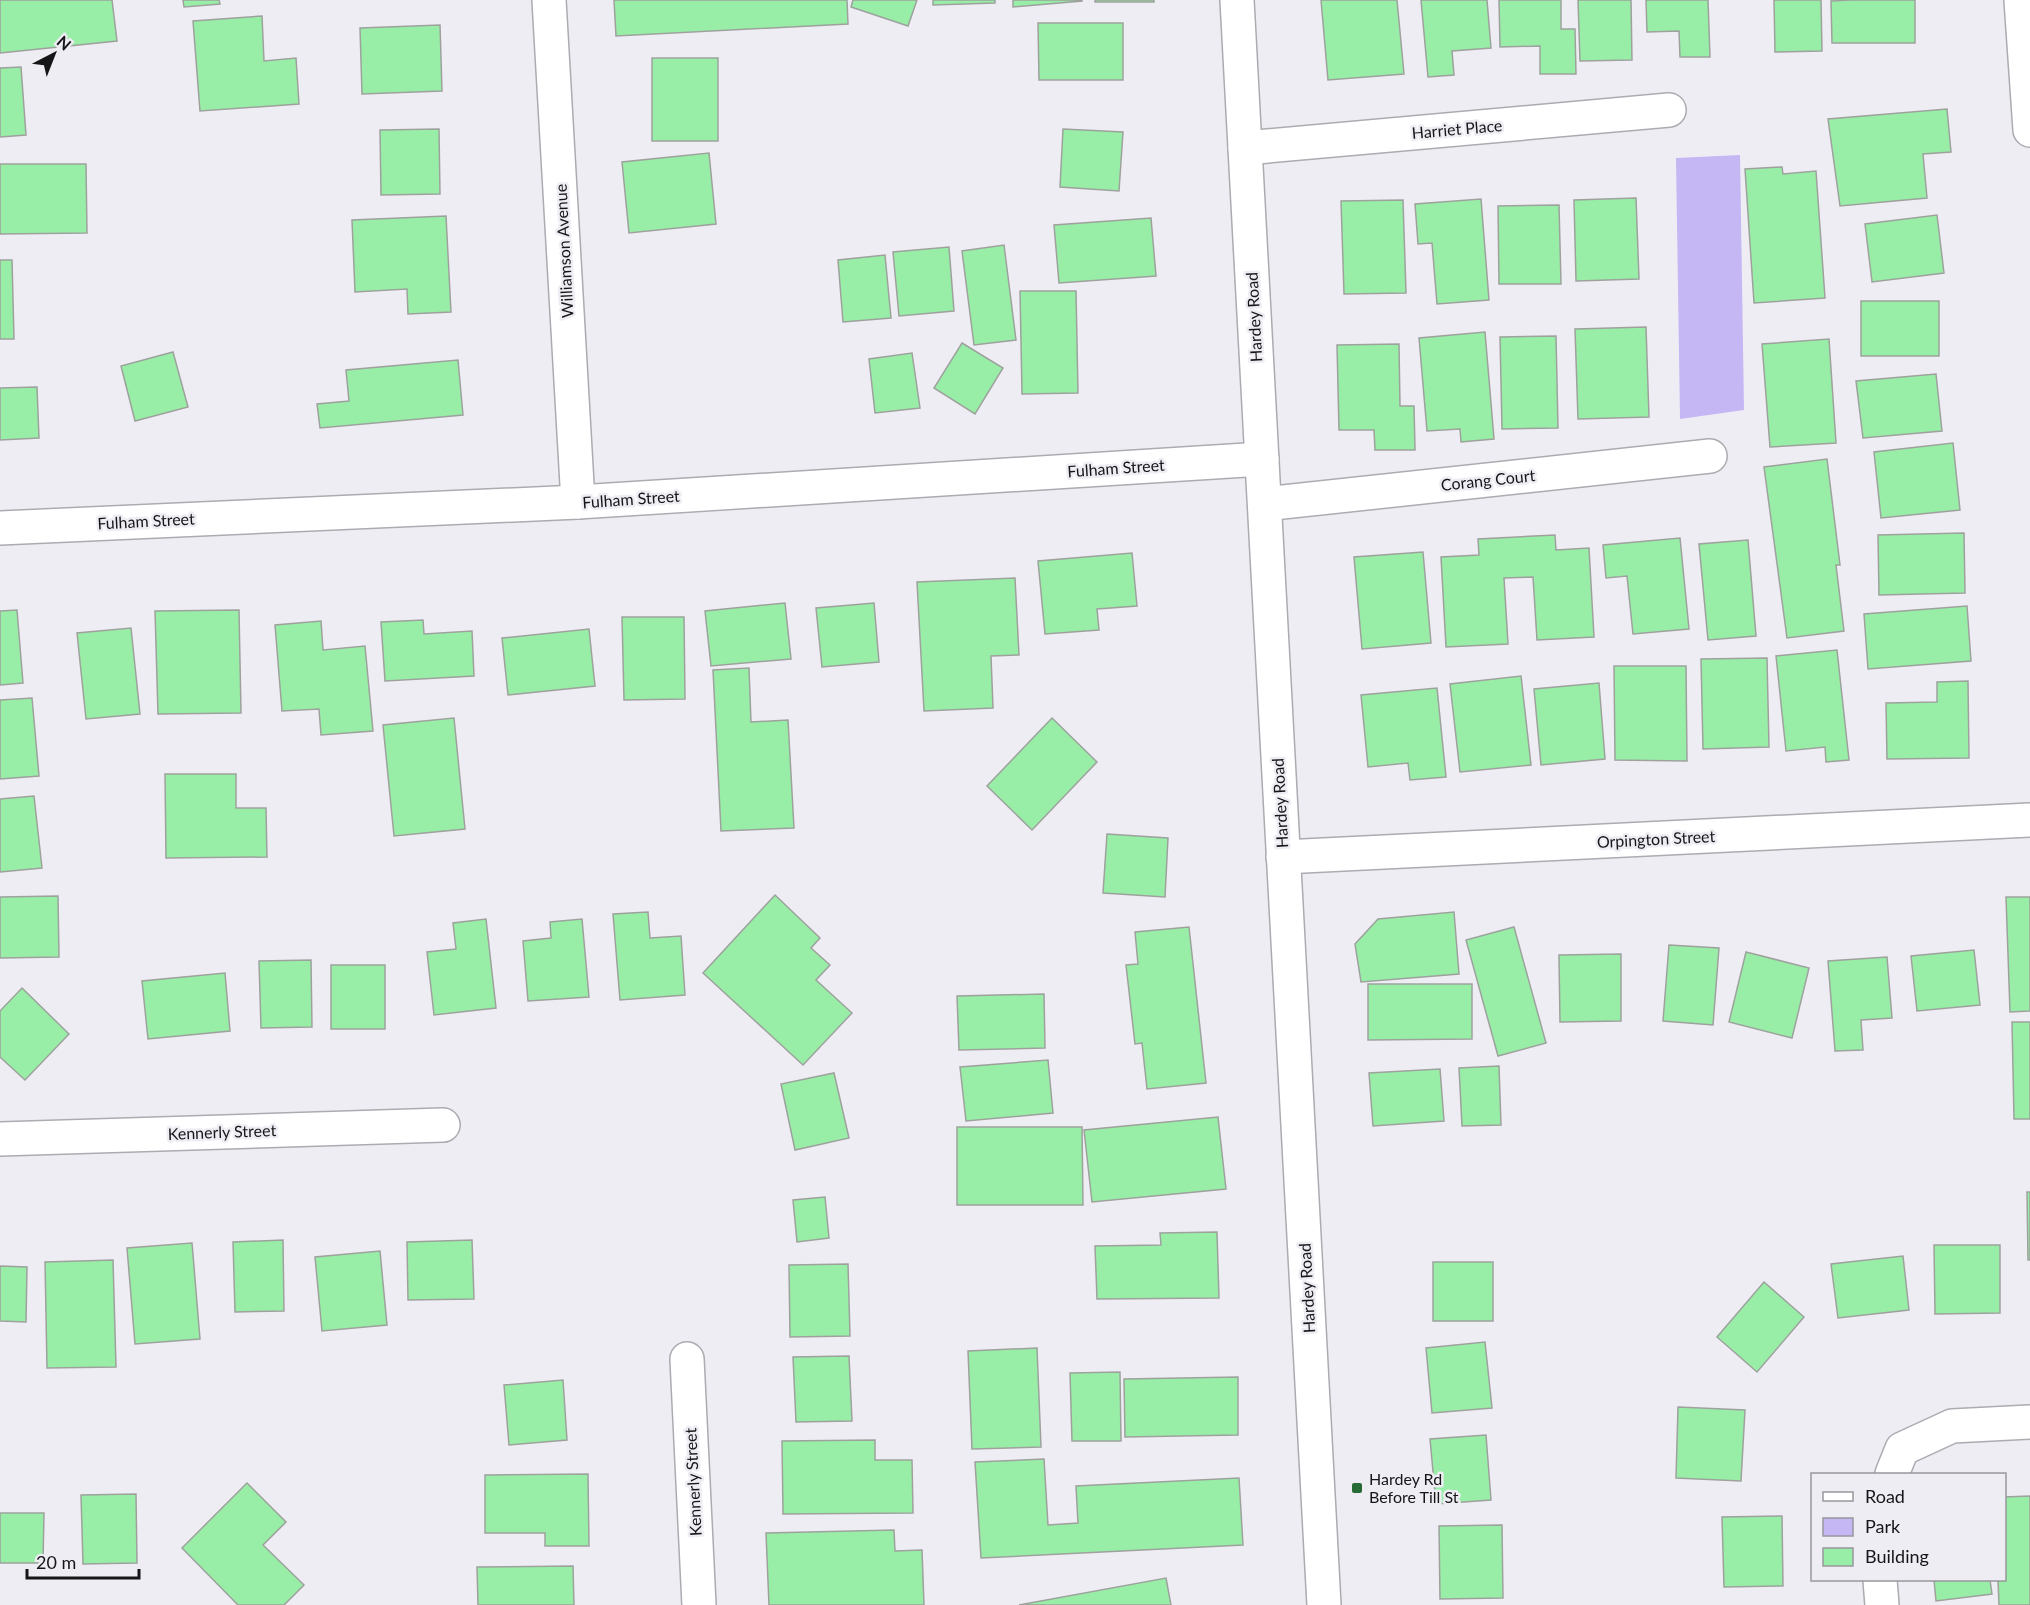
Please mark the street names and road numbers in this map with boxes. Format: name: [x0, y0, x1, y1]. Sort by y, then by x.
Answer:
street label: Harriet Place: [1411, 115, 1503, 142]
street label: Williamson Avenue: [550, 183, 577, 319]
street label: Hardey Road: [1242, 272, 1265, 363]
street label: Fulham Street: [1067, 455, 1165, 480]
street label: Corang Court: [1440, 465, 1536, 494]
street label: Fulham Street: [582, 486, 680, 511]
street label: Fulham Street: [97, 508, 195, 533]
street label: Hardey Road: [1268, 758, 1291, 849]
street label: Orpington Street: [1596, 826, 1716, 851]
street label: Kennerly Street: [167, 1120, 277, 1143]
street label: Hardey Road: [1295, 1243, 1318, 1334]
street label: Kennerly Street: [680, 1427, 705, 1537]

